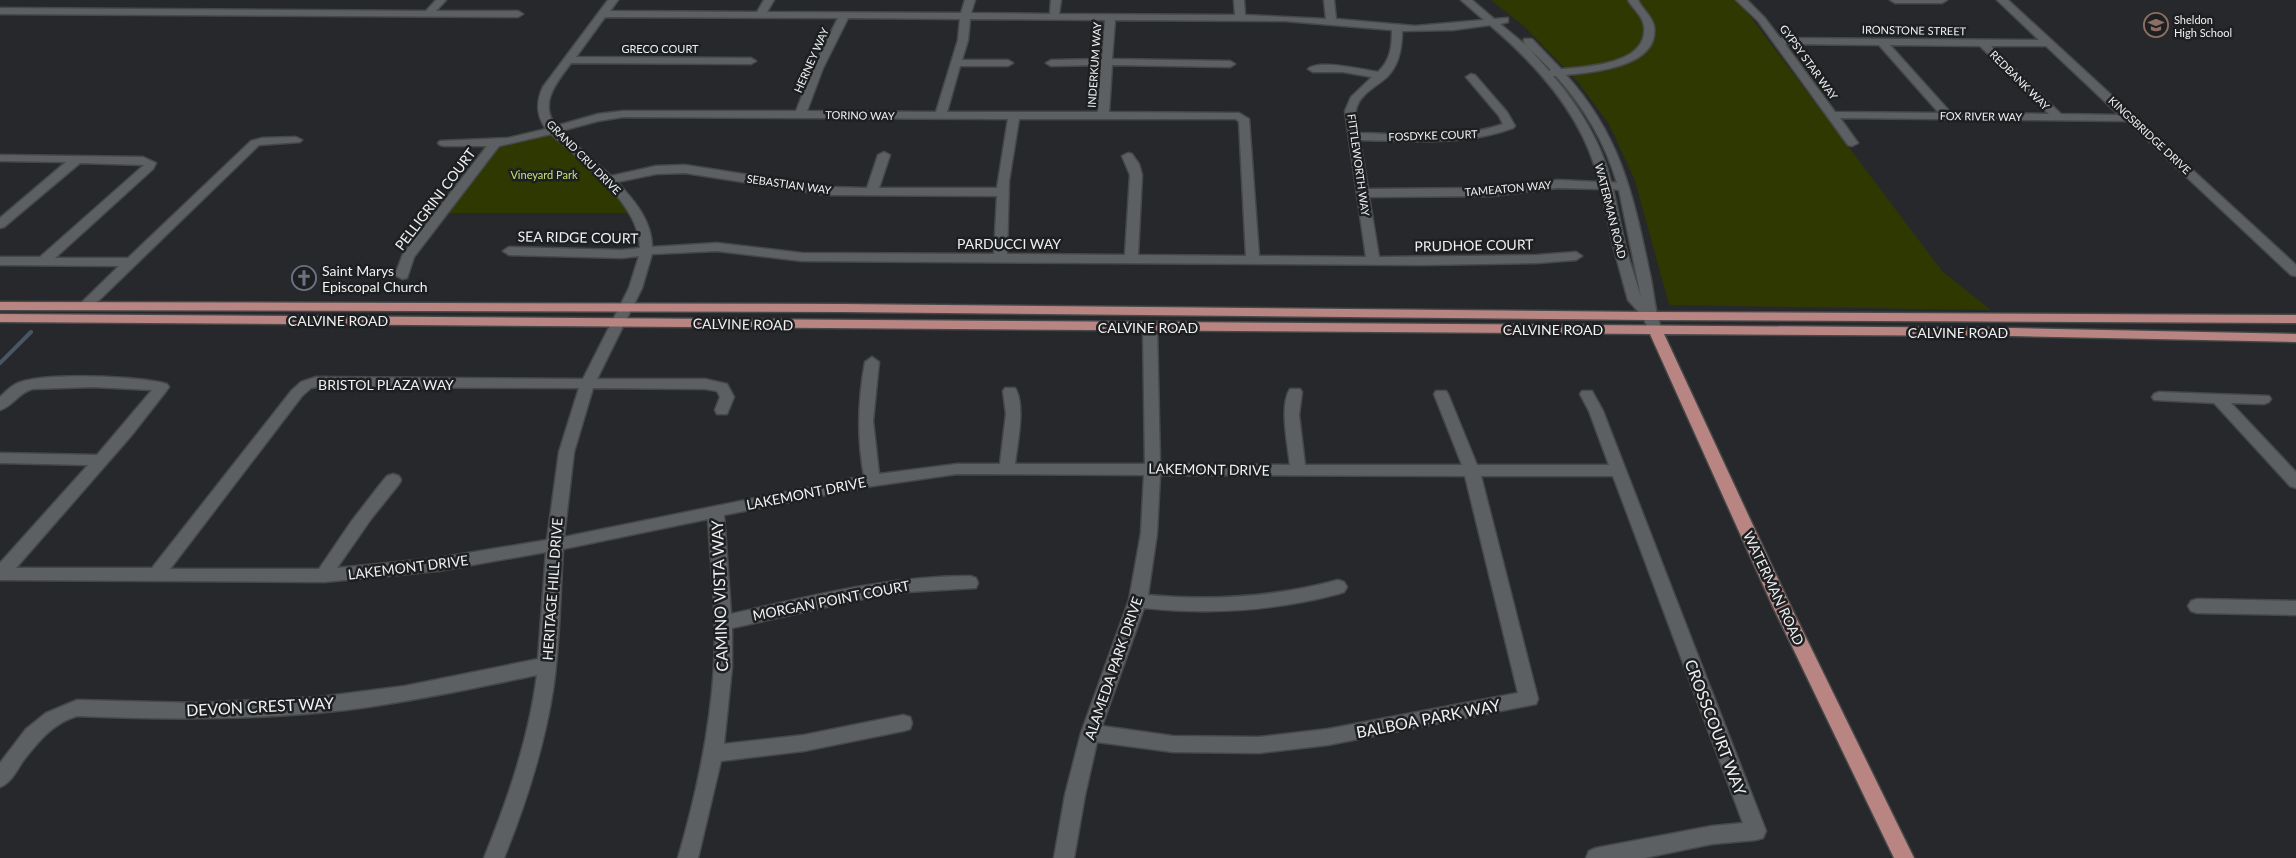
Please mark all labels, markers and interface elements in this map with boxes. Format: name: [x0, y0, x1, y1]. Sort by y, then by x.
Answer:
school or university icon: Sheldon High School: [2143, 12, 2169, 38]
place label: Sheldon High School: [2174, 13, 2232, 39]
street label: INDERKUM WAY: [1085, 22, 1103, 108]
street label: GYPSY STAR WAY: [1777, 22, 1841, 102]
street label: IRONSTONE STREET: [1862, 23, 1967, 37]
street label: HERNEY WAY: [791, 25, 831, 95]
street label: GRECO COURT: [621, 42, 699, 55]
street label: REDBANK WAY: [1988, 48, 2053, 113]
street label: KINGSBRIDGE DRIVE: [2106, 94, 2194, 176]
street label: TORINO WAY: [825, 108, 895, 122]
street label: FOX RIVER WAY: [1940, 109, 2022, 123]
street label: FITTLEWORTH WAY: [1345, 113, 1373, 217]
street label: GRAND CRU DRIVE: [544, 117, 624, 197]
street label: FOSDYKE COURT: [1388, 127, 1478, 143]
street label: PELLIGRINI COURT: [391, 144, 479, 253]
street label: WATERMAN ROAD: [1593, 162, 1629, 260]
park label: Vineyard Park: [510, 168, 578, 181]
street label: SEBASTIAN WAY: [746, 172, 832, 196]
street label: TAMEATON WAY: [1464, 178, 1552, 198]
street label: SEA RIDGE COURT: [517, 227, 639, 247]
street label: PARDUCCI WAY: [957, 235, 1061, 252]
street label: PRUDHOE COURT: [1414, 235, 1534, 255]
place label: Saint Marys Episcopal Church: [322, 262, 428, 295]
church icon: Saint Marys Episcopal Church: [291, 265, 317, 291]
street label: CALVINE ROAD: [288, 312, 388, 329]
street label: CALVINE ROAD: [693, 315, 793, 333]
street label: CALVINE ROAD: [1098, 319, 1198, 336]
street label: CALVINE ROAD: [1503, 321, 1603, 338]
street label: CALVINE ROAD: [1908, 324, 2008, 341]
street label: BRISTOL PLAZA WAY: [318, 376, 454, 393]
street label: LAKEMONT DRIVE: [1148, 459, 1270, 479]
street label: LAKEMONT DRIVE: [745, 473, 867, 513]
street label: HERITAGE HILL DRIVE: [539, 517, 565, 661]
street label: CAMINO VISTA WAY: [707, 520, 731, 672]
street label: WATERMAN ROAD: [1740, 528, 1808, 648]
street label: LAKEMONT DRIVE: [347, 551, 469, 583]
street label: MORGAN POINT COURT: [751, 576, 912, 624]
street label: ALAMEDA PARK DRIVE: [1081, 594, 1145, 742]
street label: CROSSCOURT WAY: [1681, 656, 1751, 798]
street label: DEVON CREST WAY: [186, 693, 334, 719]
street label: BALBOA PARK WAY: [1354, 695, 1502, 741]

